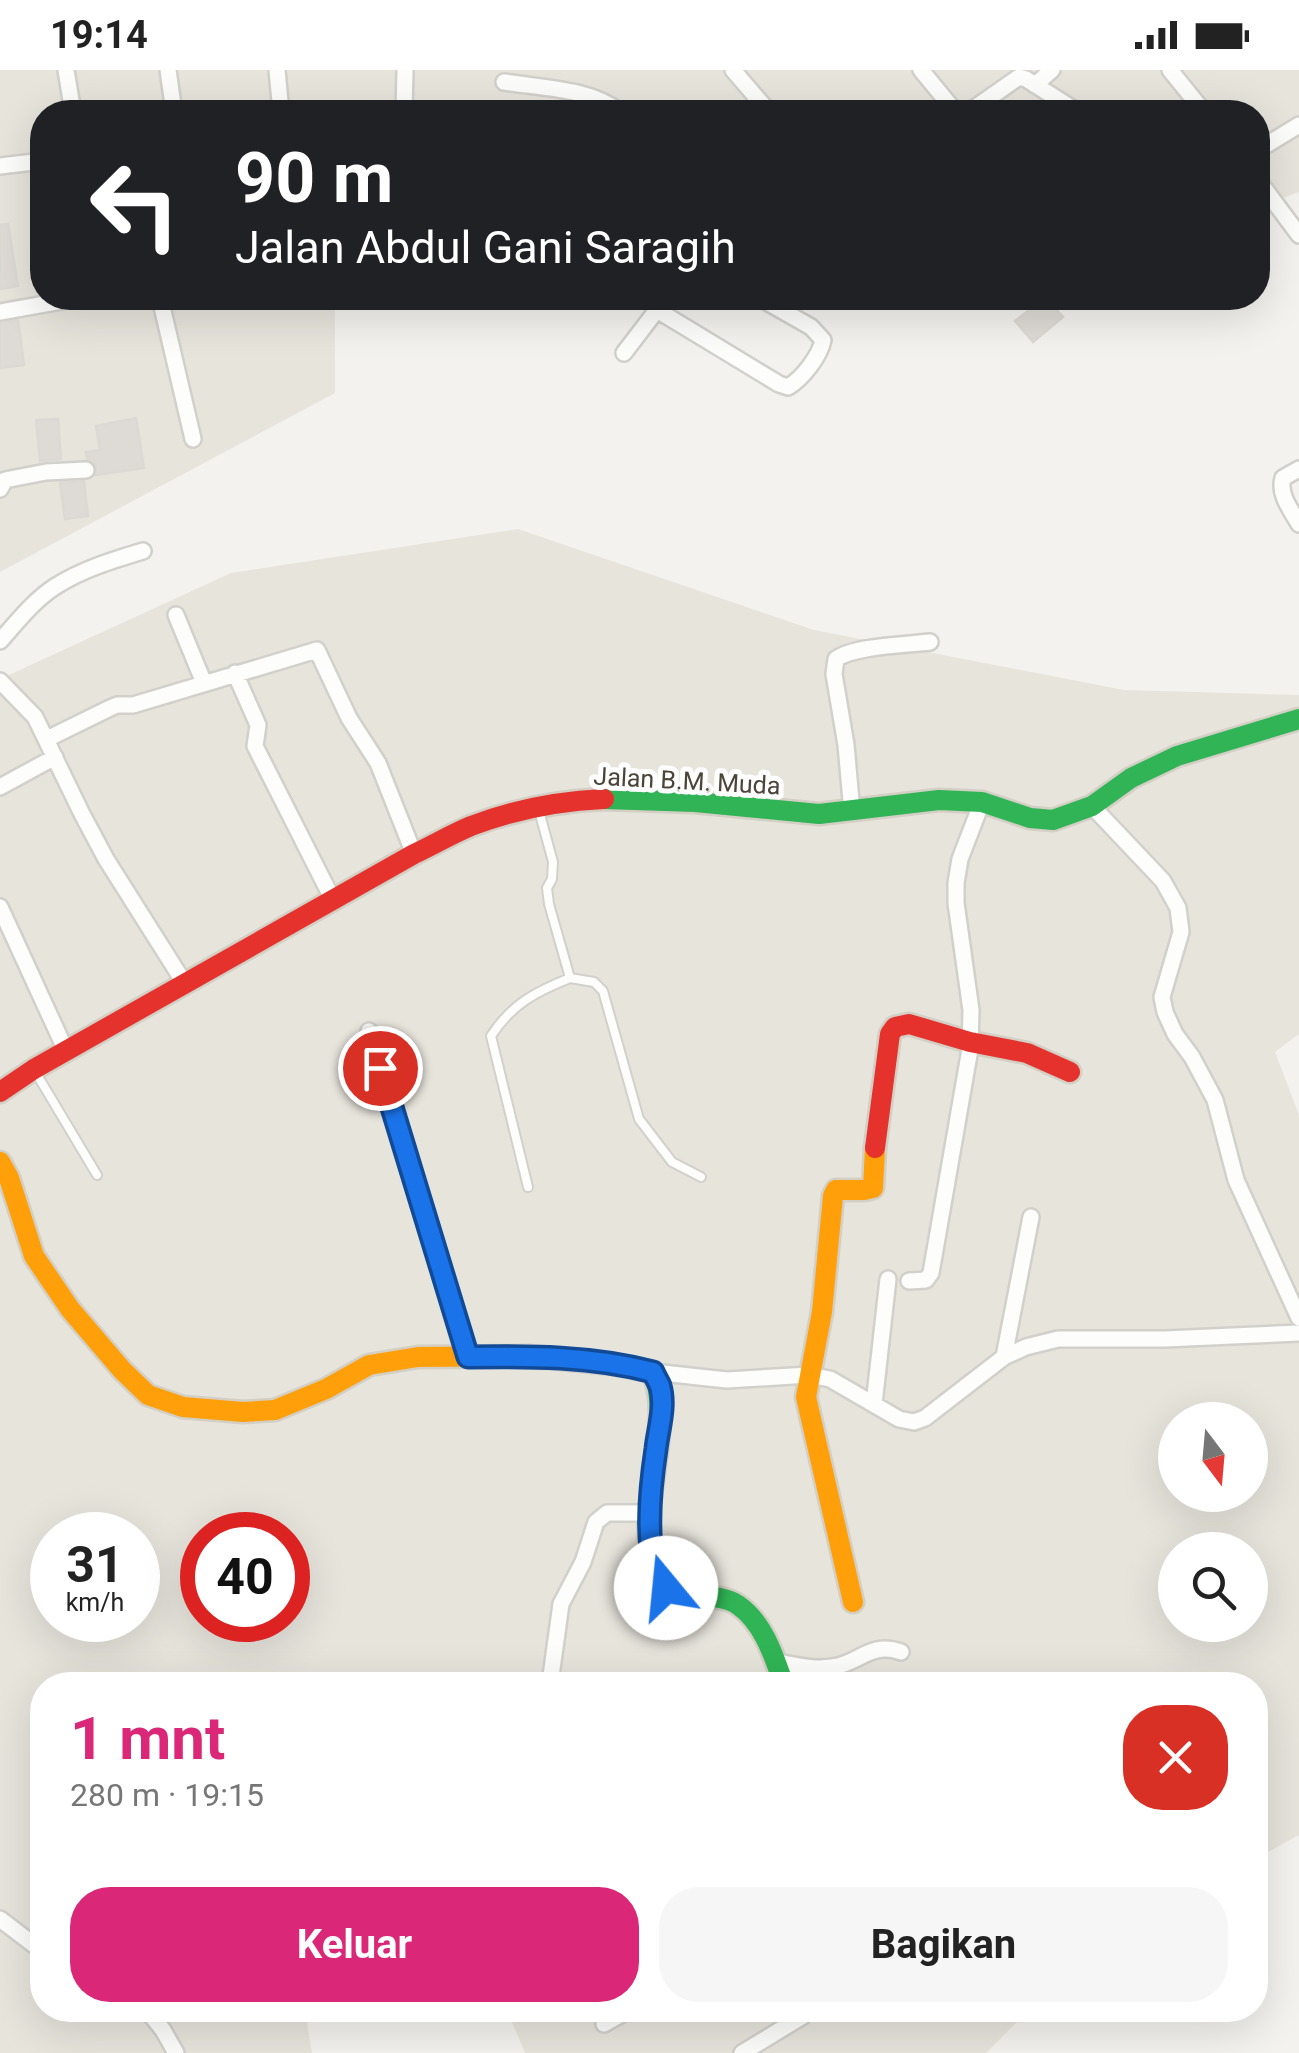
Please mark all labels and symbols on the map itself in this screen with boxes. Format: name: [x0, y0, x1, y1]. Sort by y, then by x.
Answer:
street label: Jalan B.M. Muda: [593, 762, 781, 800]
pin: [338, 1026, 423, 1111]
north arrow: [1158, 1402, 1268, 1512]
speed limit sign: 40: [180, 1512, 310, 1642]
position arrow: [614, 1536, 718, 1640]

